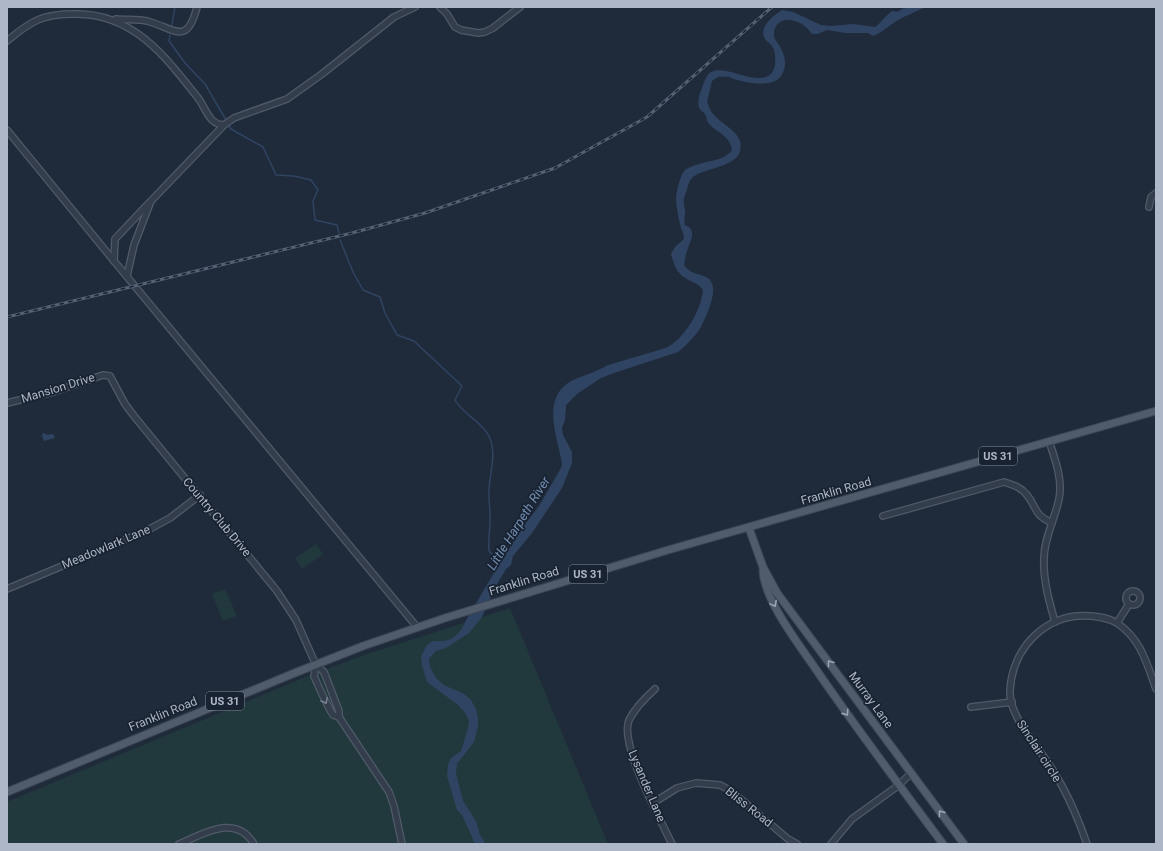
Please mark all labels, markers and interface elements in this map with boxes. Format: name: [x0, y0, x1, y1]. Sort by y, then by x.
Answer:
street label: Mansion Drive: [20, 370, 96, 406]
road number: US 31: [979, 447, 1017, 465]
water label: Little Harpeth River: [484, 473, 554, 573]
street label: Franklin Road: [799, 474, 873, 508]
street label: Country Club Drive: [180, 475, 254, 559]
street label: Meadowlark Lane: [60, 522, 152, 572]
street label: Franklin Road: [487, 564, 561, 598]
road number: US 31: [569, 565, 607, 583]
one-way arrow: [770, 600, 777, 607]
one-way arrow: [828, 661, 835, 668]
street label: Murray Lane: [846, 669, 896, 731]
road number: US 31: [206, 692, 244, 710]
street label: Franklin Road: [127, 694, 199, 734]
one-way arrow: [320, 697, 328, 704]
one-way arrow: [841, 708, 848, 715]
street label: Sinclair circle: [1014, 717, 1064, 785]
street label: Lysander Lane: [626, 748, 668, 824]
street label: Bliss Road: [723, 784, 775, 830]
one-way arrow: [938, 810, 945, 817]

